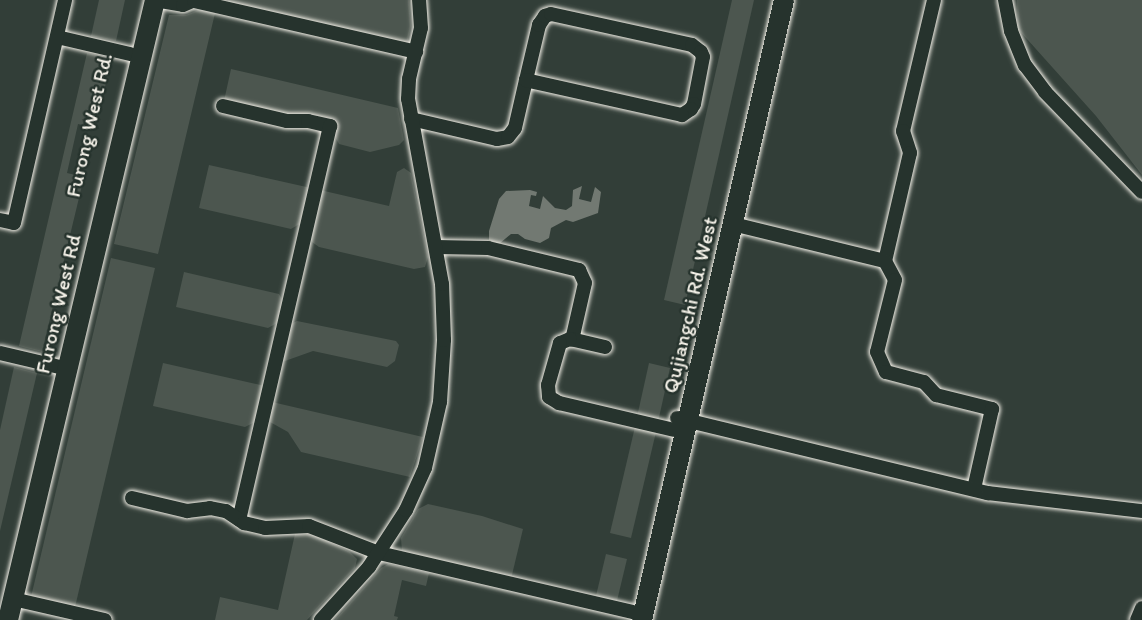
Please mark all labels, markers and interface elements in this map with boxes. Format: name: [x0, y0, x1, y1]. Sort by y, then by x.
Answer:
street label: Furong West Rd.: [60, 51, 118, 199]
street label: Qujiangchi Rd. West: [658, 215, 722, 395]
street label: Furong West Rd: [30, 232, 86, 376]

